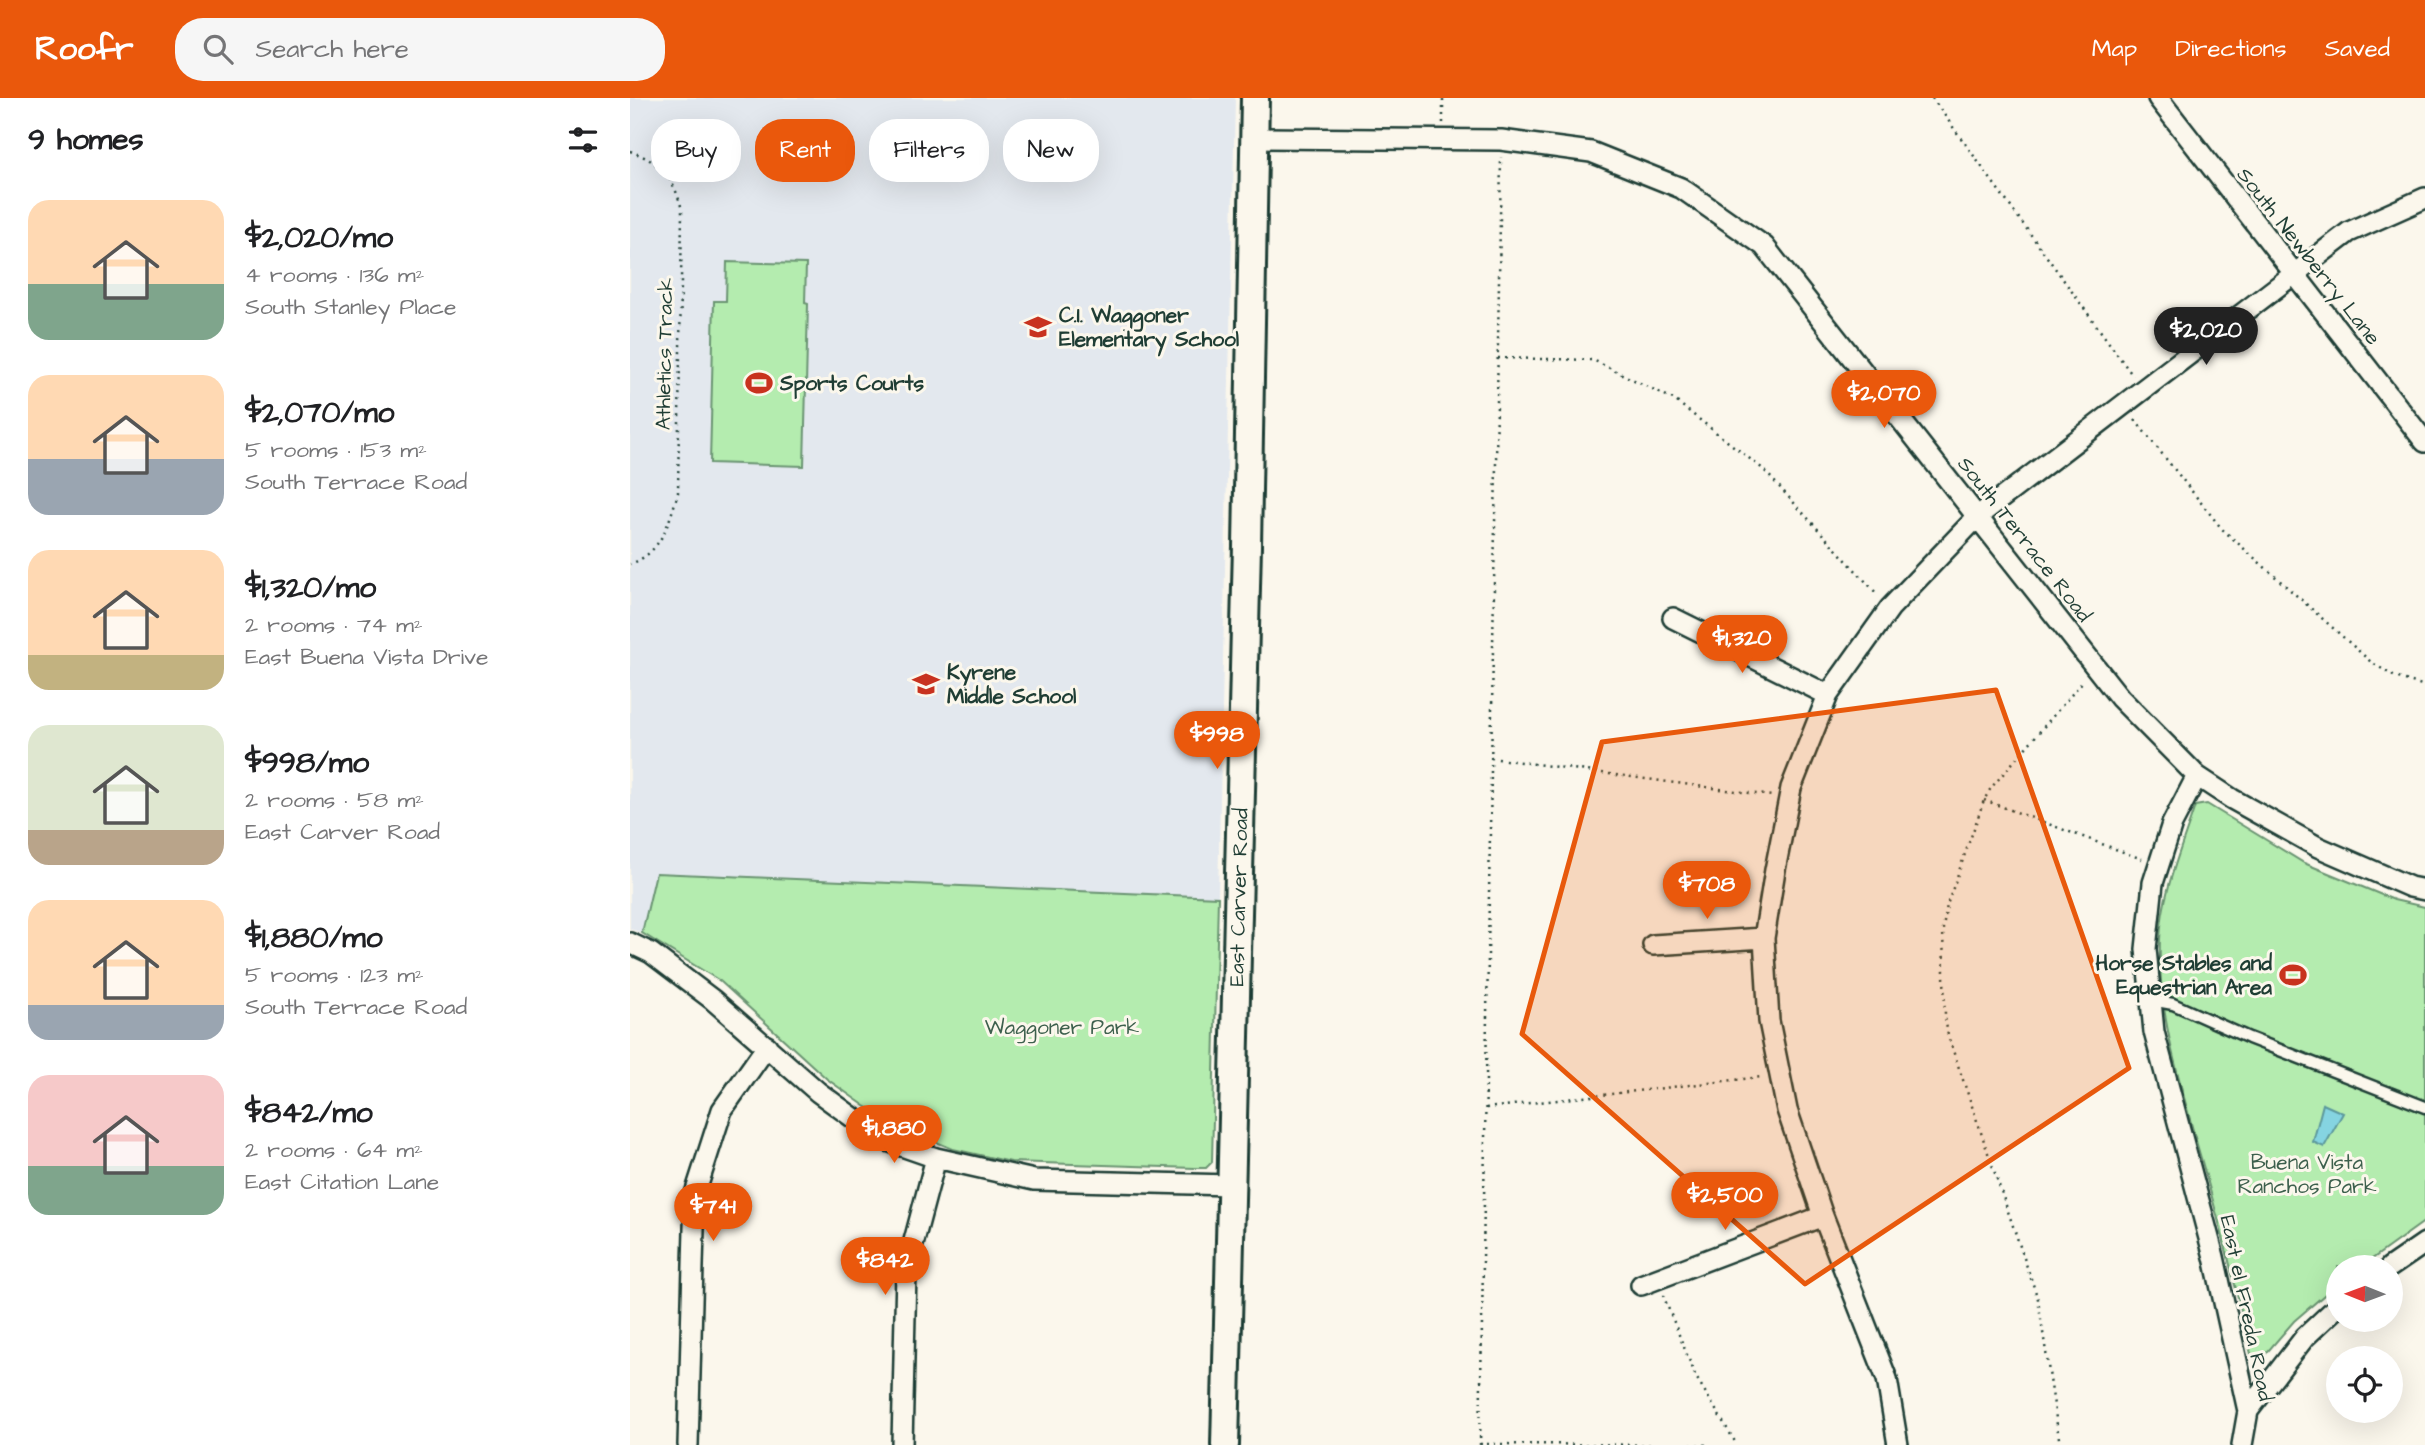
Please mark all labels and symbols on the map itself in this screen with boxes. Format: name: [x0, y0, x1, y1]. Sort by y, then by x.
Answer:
street label: South Newberry Lane: [2228, 161, 2387, 352]
street label: Athletics Track: [649, 277, 680, 430]
place label: C.I. Waggoner Elementary School: [1059, 301, 1240, 357]
pin: $2,020: [2149, 308, 2263, 367]
school or university icon: C.I. Waggoner Elementary School: [1023, 312, 1053, 342]
sports icon: Sports Courts: [744, 368, 774, 398]
place label: Sports Courts: [779, 369, 924, 399]
pin: $2,070: [1827, 370, 1941, 430]
street label: South Terrace Road: [1951, 450, 2099, 628]
pin: $1,320: [1685, 616, 1799, 675]
place label: Kyrene Middle School: [947, 658, 1077, 711]
school or university icon: Kyrene Middle School: [911, 669, 941, 699]
pin: $998: [1176, 712, 1258, 771]
street label: East Carver Road: [1222, 807, 1256, 987]
pin: $708: [1666, 862, 1748, 921]
place label: Horse Stables and Equestrian Area: [2096, 949, 2272, 1003]
sports icon: Horse Stables and Equestrian Area: [2278, 960, 2308, 990]
park label: Waggoner Park: [985, 1013, 1139, 1044]
pin: $1,880: [837, 1105, 951, 1165]
park label: Buena Vista Ranchos Park: [2237, 1148, 2377, 1201]
pin: $2,500: [1668, 1172, 1782, 1232]
pin: $741: [672, 1184, 754, 1243]
street label: East el Freda Road: [2213, 1213, 2280, 1404]
pin: $842: [844, 1238, 926, 1297]
north arrow: [2326, 1255, 2403, 1332]

